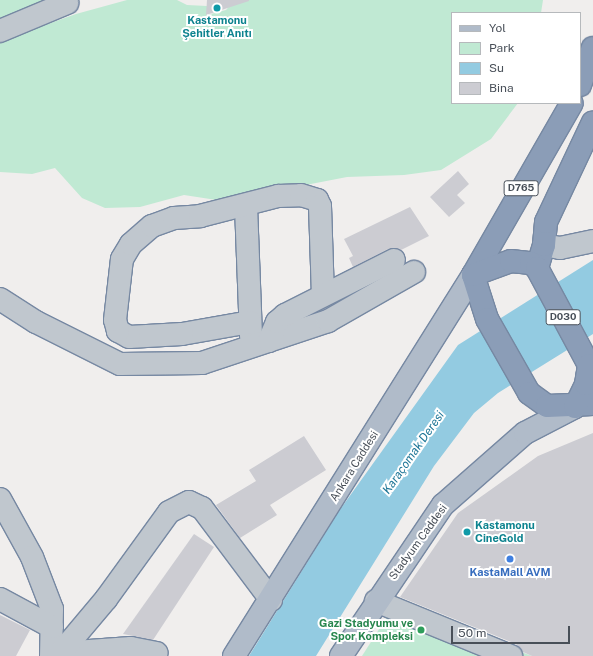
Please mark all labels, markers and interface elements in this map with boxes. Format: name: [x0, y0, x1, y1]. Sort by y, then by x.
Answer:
marker: Kastamonu Şehitler Anıtı: [212, 3, 222, 13]
legend: [451, 12, 581, 104]
place label: Kastamonu Şehitler Anıtı: [182, 14, 252, 40]
text: Yol: [489, 21, 506, 35]
text: Park: [489, 41, 515, 55]
text: Su: [489, 61, 504, 75]
text: Bina: [489, 81, 514, 95]
road number: D765: [503, 180, 539, 196]
road number: D030: [545, 309, 581, 325]
water label: Karaçomak Deresi: [380, 409, 448, 497]
street label: Ankara Caddesi: [327, 428, 381, 504]
street label: Stadyum Caddesi: [386, 502, 450, 582]
place label: Kastamonu CineGold: [475, 519, 535, 545]
marker: Kastamonu CineGold: [462, 527, 472, 537]
marker: KastaMall AVM: [505, 554, 515, 564]
place label: KastaMall AVM: [470, 565, 550, 579]
place label: Gazi Stadyumu ve Spor Kompleksi: [319, 617, 413, 643]
scale bar: [453, 618, 572, 644]
marker: Gazi Stadyumu ve Spor Kompleksi: [416, 625, 426, 635]
text: 50 m: [458, 626, 486, 640]

